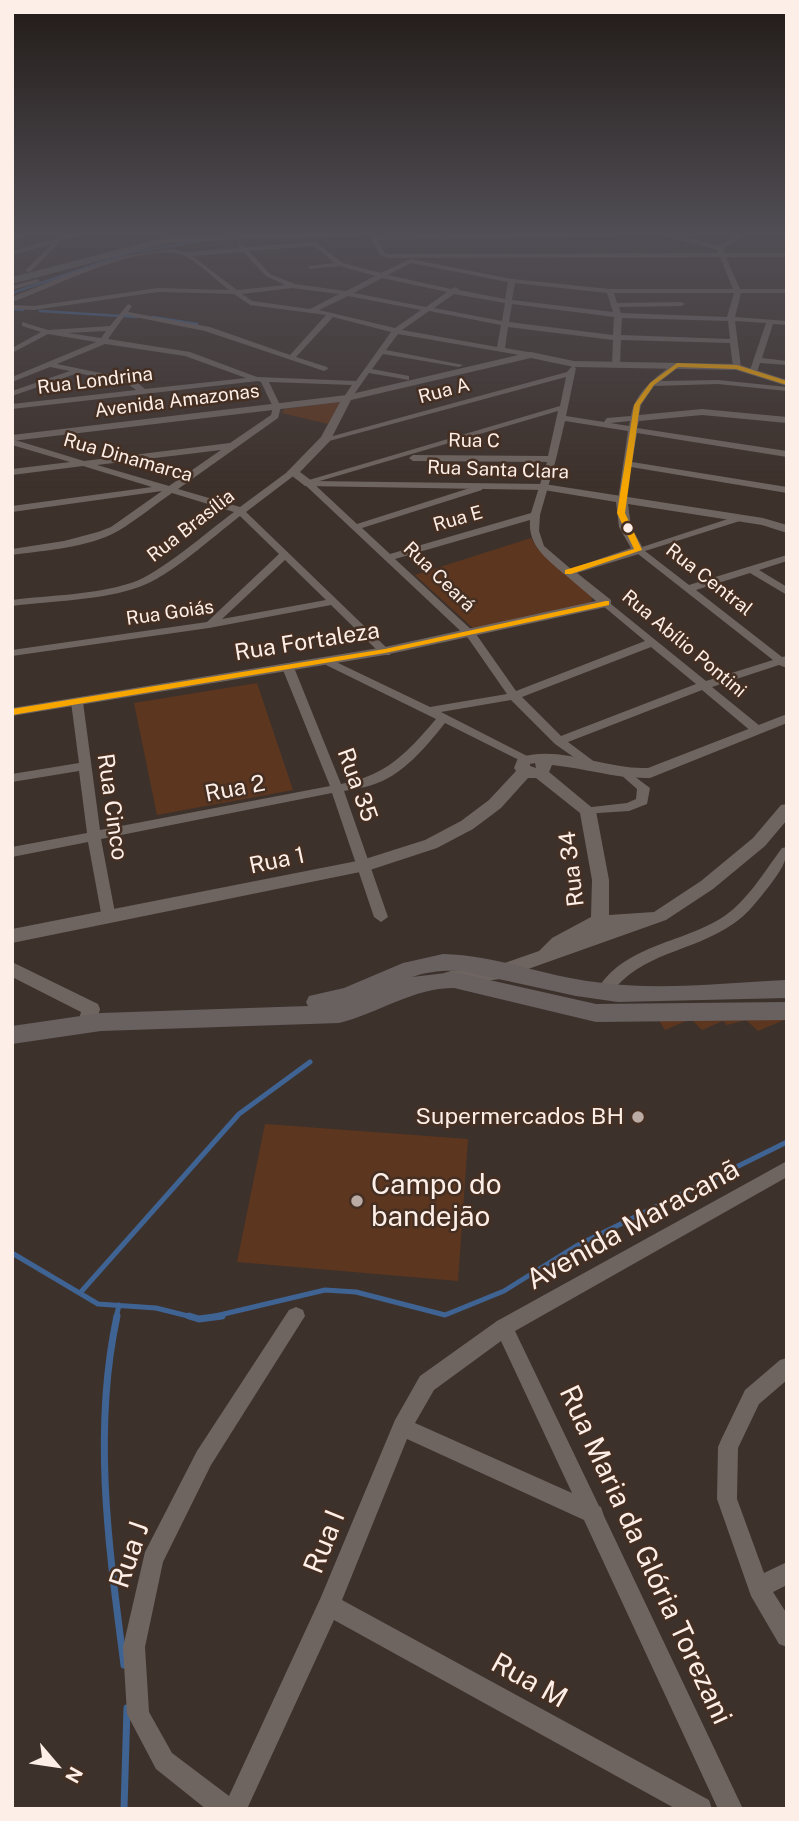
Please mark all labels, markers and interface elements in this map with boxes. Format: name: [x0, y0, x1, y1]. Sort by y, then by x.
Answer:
street label: Rua Londrina: [36, 363, 154, 399]
street label: Rua A: [416, 373, 472, 409]
street label: Avenida Amazonas: [93, 380, 261, 422]
street label: Rua Dinamarca: [61, 429, 195, 487]
street label: Rua C: [448, 429, 500, 453]
street label: Rua Santa Clara: [427, 456, 569, 484]
street label: Rua Brasília: [143, 485, 239, 567]
street label: Rua E: [431, 501, 485, 537]
unlabelled marker: [621, 521, 635, 535]
street label: Rua Ceará: [398, 537, 480, 617]
street label: Rua Central: [661, 539, 757, 621]
street label: Rua Abílio Pontini: [617, 585, 751, 703]
street label: Rua Goiás: [125, 596, 215, 630]
street label: Rua Fortaleza: [232, 617, 382, 667]
street label: Rua 35: [331, 744, 383, 826]
street label: Rua Cinco: [91, 752, 133, 862]
street label: Rua 2: [203, 770, 267, 808]
street label: Rua 34: [554, 830, 590, 908]
street label: Rua 1: [247, 842, 307, 880]
place label: Supermercados BH: [415, 1103, 624, 1131]
marker: Supermercados BH: [630, 1109, 646, 1125]
street label: Avenida Maracanã: [521, 1153, 745, 1297]
place label: Campo do bandejão: [371, 1168, 502, 1234]
marker: Campo do bandejão: [349, 1193, 365, 1209]
street label: Rua Maria da Glória Torezani: [552, 1380, 738, 1730]
street label: Rua I: [297, 1505, 353, 1579]
street label: Rua J: [103, 1517, 157, 1593]
street label: Rua M: [485, 1646, 573, 1716]
north arrow: [21, 1730, 91, 1800]
text: N: [61, 1763, 88, 1787]

